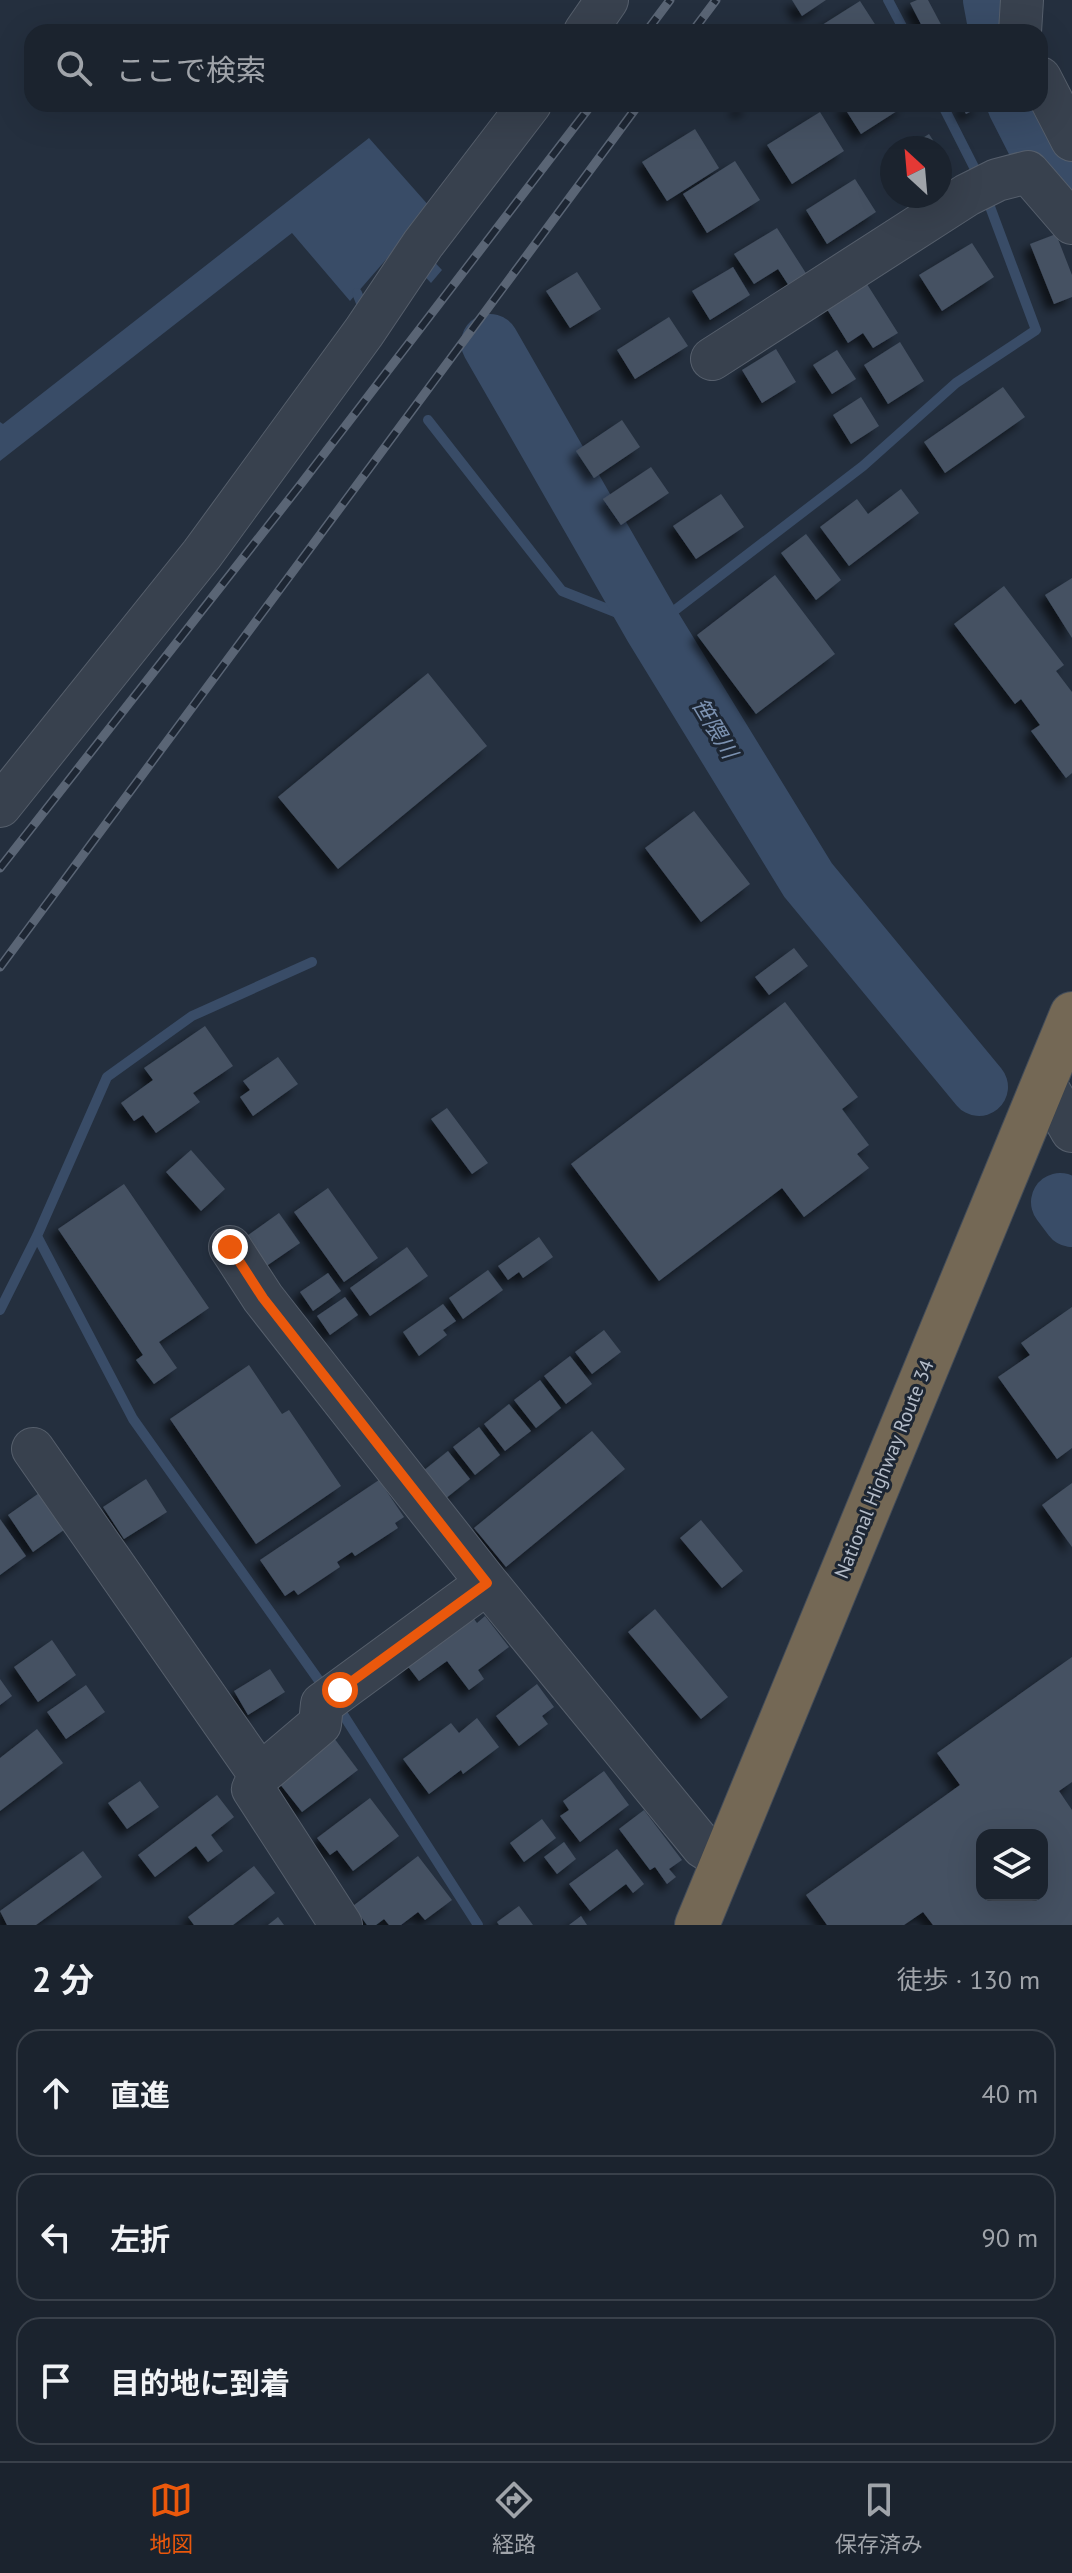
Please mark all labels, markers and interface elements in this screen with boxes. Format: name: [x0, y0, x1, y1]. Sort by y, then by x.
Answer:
search box: [24, 24, 1048, 112]
icon: search: [52, 46, 96, 90]
text: ここで検索: [116, 50, 266, 89]
north arrow: [880, 136, 952, 208]
water label: 笹隈川: [686, 692, 745, 765]
route end: [212, 1229, 248, 1265]
street label: National Highway Route 34: [828, 1356, 940, 1582]
route start: [322, 1672, 358, 1708]
map controls: [976, 1829, 1048, 1901]
button: layers: [976, 1829, 1048, 1901]
text: 2 分: [32, 1957, 94, 2001]
text: 徒歩 · 130 m: [897, 1963, 1040, 1996]
icon: ahead: [34, 2071, 78, 2115]
text: 直進: [110, 2075, 170, 2114]
text: 40 m: [982, 2077, 1038, 2110]
icon: left: [34, 2215, 78, 2259]
text: 左折: [110, 2219, 170, 2258]
text: 90 m: [982, 2221, 1038, 2254]
icon: arrive: [34, 2359, 78, 2403]
text: 目的地に到着: [110, 2363, 290, 2402]
tab: 地図: [149, 2478, 193, 2558]
tab: 経路: [492, 2478, 536, 2558]
tab: 保存済み: [835, 2478, 923, 2558]

